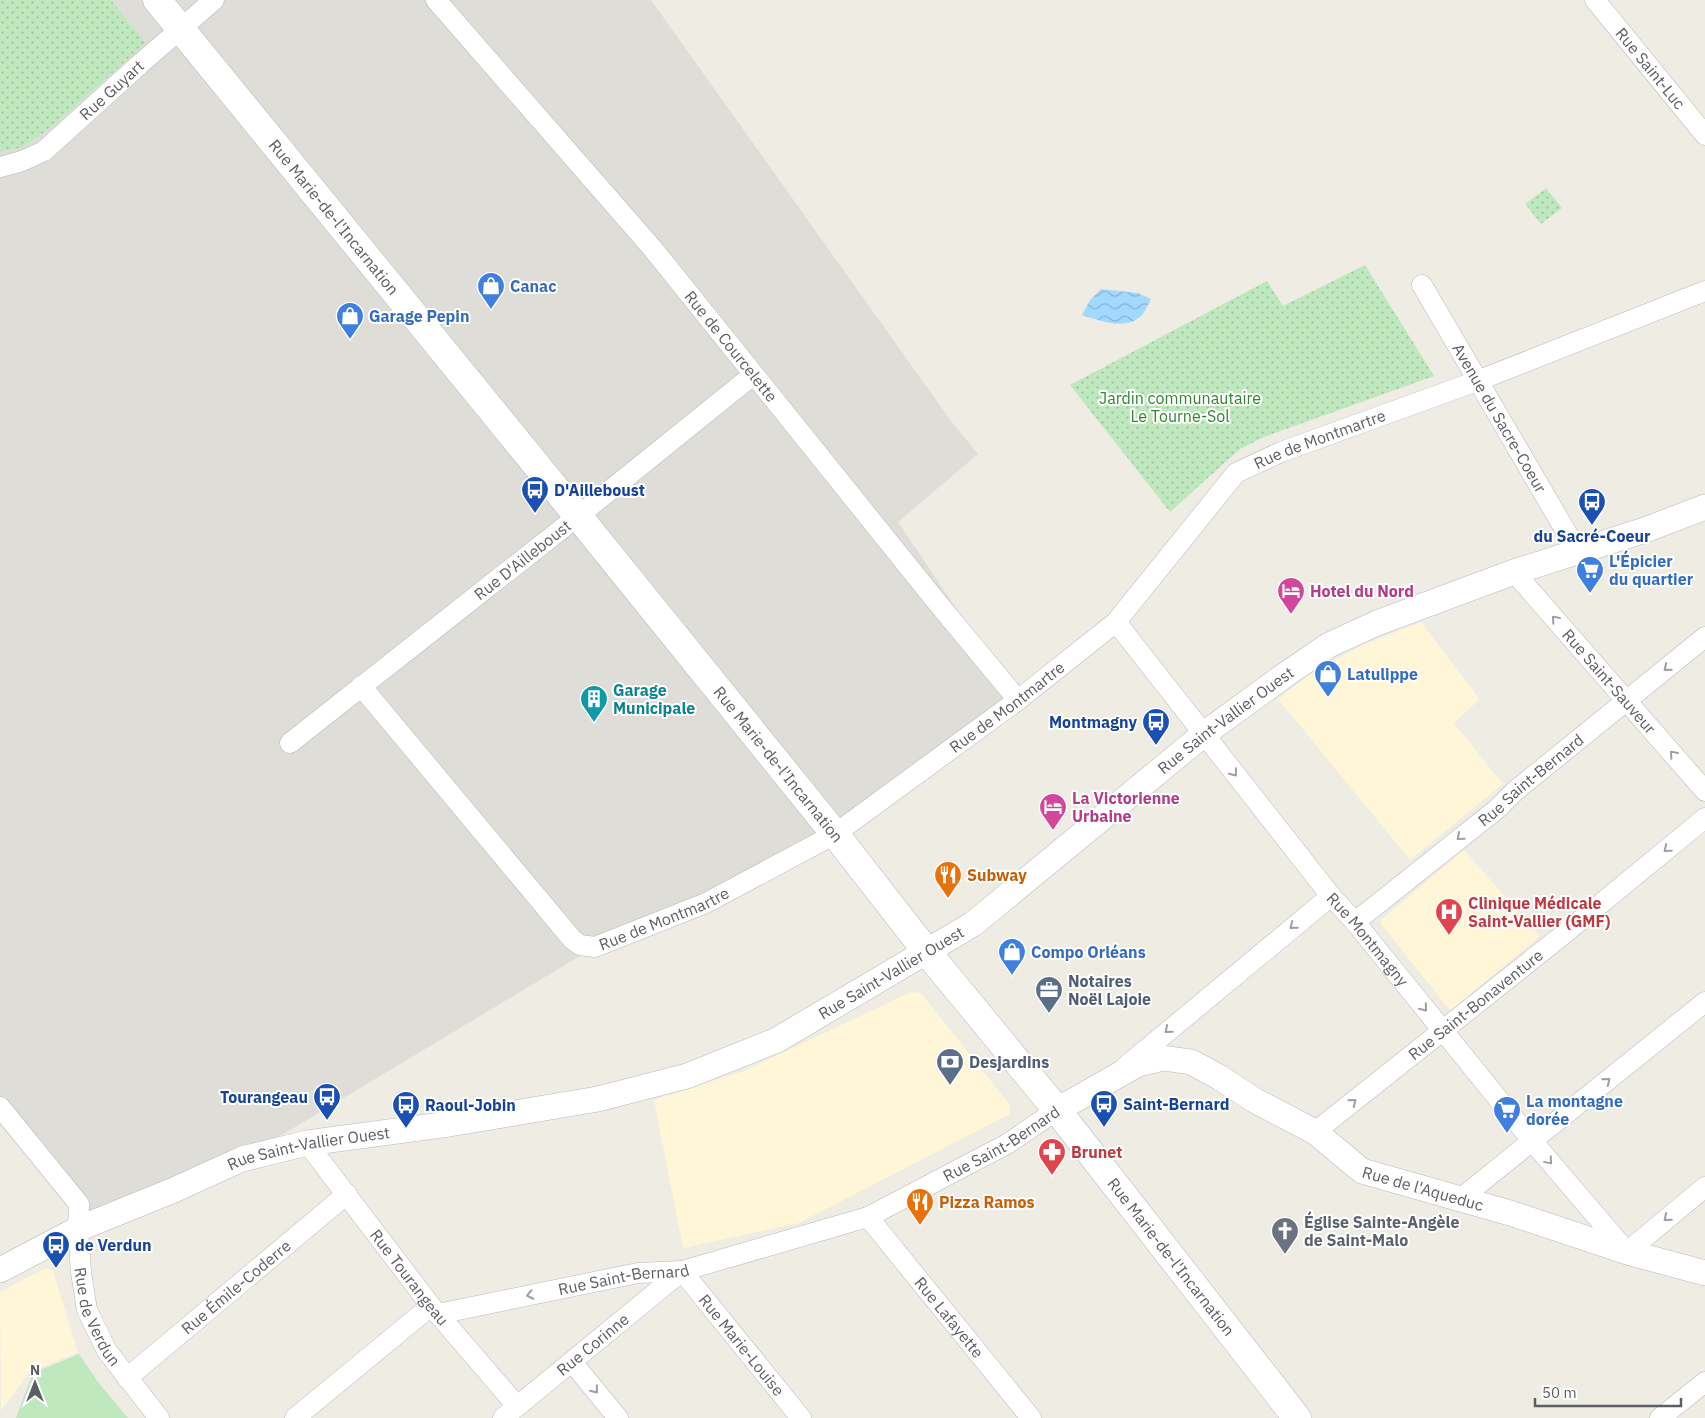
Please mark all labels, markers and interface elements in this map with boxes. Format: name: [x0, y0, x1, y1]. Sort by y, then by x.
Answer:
street label: Rue Saint-Luc: [1611, 23, 1690, 113]
street label: Rue Guyart: [75, 56, 148, 124]
street label: Rue Marie-de-l'Incarnation: [265, 135, 403, 299]
shop icon: Canac: [476, 271, 506, 310]
place label: Canac: [510, 276, 556, 296]
street label: Rue de Courcelette: [680, 286, 782, 406]
shop icon: Garage Pepin: [335, 301, 365, 340]
place label: Garage Pepin: [369, 306, 469, 326]
street label: Avenue du Sacre-Coeur: [1448, 340, 1551, 496]
park label: Jardin communautaire Le Tourne-Sol: [1099, 388, 1261, 426]
street label: Rue de Montmartre: [1251, 405, 1388, 473]
bus stop icon: D'Ailleboust: [520, 475, 550, 514]
place label: D'Ailleboust: [554, 480, 645, 500]
bus stop icon: du Sacré-Coeur: [1577, 487, 1607, 526]
street label: Rue D'Ailleboust: [470, 515, 575, 604]
place label: du Sacré-Coeur: [1533, 526, 1651, 546]
place label: L'Épicier du quartier: [1609, 550, 1694, 589]
supermarket icon: L'Épicier du quartier: [1575, 555, 1605, 594]
hotel icon: Hotel du Nord: [1276, 576, 1306, 615]
place label: Hotel du Nord: [1310, 581, 1414, 601]
one-way arrow: [1552, 615, 1561, 624]
street label: Rue Saint-Sauveur: [1558, 625, 1661, 738]
street label: Rue de Montmartre: [945, 657, 1069, 757]
shop icon: Latulippe: [1313, 659, 1343, 698]
street label: Rue Saint-Vallier Ouest: [1153, 662, 1297, 778]
one-way arrow: [1664, 662, 1673, 671]
place label: Latulippe: [1347, 664, 1418, 684]
place label: Garage Municipale: [613, 680, 695, 718]
street label: Rue Marie-de-l'Incarnation: [709, 682, 848, 846]
building icon: Garage Municipale: [579, 684, 609, 723]
bus stop icon: Montmagny: [1141, 707, 1171, 746]
place label: Montmagny: [1049, 712, 1137, 732]
street label: Rue Saint-Bernard: [1474, 730, 1588, 830]
one-way arrow: [1670, 751, 1679, 760]
one-way arrow: [1229, 767, 1237, 776]
place label: La Victorienne Urbaine: [1072, 788, 1180, 826]
hotel icon: La Victorienne Urbaine: [1038, 792, 1068, 831]
one-way arrow: [1457, 832, 1466, 841]
one-way arrow: [1664, 844, 1673, 853]
restaurant icon: Subway: [933, 860, 963, 899]
place label: Subway: [967, 865, 1027, 885]
street label: Rue de Montmartre: [596, 882, 733, 955]
street label: Rue Montmagny: [1323, 888, 1413, 990]
place label: Clinique Médicale Saint-Vallier (GMF): [1468, 893, 1610, 931]
hospital icon: Clinique Médicale Saint-Vallier (GMF): [1434, 897, 1464, 936]
one-way arrow: [1290, 921, 1299, 929]
street label: Rue Saint-Vallier Ouest: [815, 922, 967, 1023]
shop icon: Compo Orléans: [997, 937, 1027, 976]
place label: Compo Orléans: [1031, 942, 1146, 962]
street label: Rue Saint-Bonaventure: [1404, 945, 1547, 1064]
place label: Notaires Noël Lajoie: [1068, 971, 1151, 1009]
office icon: Notaires Noël Lajoie: [1034, 975, 1064, 1014]
one-way arrow: [1419, 1002, 1427, 1011]
one-way arrow: [1165, 1024, 1174, 1033]
bank icon: Desjardins: [935, 1047, 965, 1086]
place label: Desjardins: [969, 1052, 1049, 1072]
one-way arrow: [1602, 1078, 1611, 1087]
bus stop icon: Tourangeau: [312, 1082, 342, 1121]
place label: Tourangeau: [220, 1087, 308, 1107]
bus stop icon: Saint-Bernard: [1089, 1089, 1119, 1128]
bus stop icon: Raoul-Jobin: [391, 1090, 421, 1129]
place label: La montagne dorée: [1526, 1091, 1623, 1129]
place label: Saint-Bernard: [1123, 1094, 1230, 1114]
place label: Raoul-Jobin: [425, 1095, 516, 1115]
supermarket icon: La montagne dorée: [1492, 1095, 1522, 1134]
one-way arrow: [1347, 1098, 1356, 1107]
street label: Rue Saint-Bernard: [939, 1101, 1063, 1186]
street label: Rue Saint-Vallier Ouest: [224, 1122, 391, 1174]
pharmacy icon: Brunet: [1037, 1137, 1067, 1176]
place label: Brunet: [1071, 1142, 1122, 1162]
one-way arrow: [1543, 1155, 1552, 1164]
street label: Rue de l'Aqueduc: [1360, 1162, 1486, 1215]
street label: Rue Marie-de-l'Incarnation: [1103, 1174, 1239, 1340]
restaurant icon: Pizza Ramos: [905, 1187, 935, 1226]
place label: Pizza Ramos: [939, 1192, 1035, 1212]
place label: Église Sainte-Angèle de Saint-Malo: [1304, 1211, 1459, 1250]
one-way arrow: [1664, 1212, 1673, 1221]
church icon: Église Sainte-Angèle de Saint-Malo: [1270, 1216, 1300, 1255]
street label: Rue Tourangeau: [366, 1225, 453, 1329]
bus stop icon: de Verdun: [41, 1230, 71, 1269]
place label: de Verdun: [75, 1235, 152, 1255]
street label: Rue Émile-Coderre: [177, 1235, 295, 1338]
street label: Rue Saint-Bernard: [556, 1259, 692, 1299]
street label: Rue de Verdun: [70, 1266, 125, 1370]
street label: Rue Lafayette: [910, 1273, 988, 1362]
one-way arrow: [526, 1289, 535, 1300]
street label: Rue Marie-Louise: [695, 1290, 789, 1400]
street label: Rue Corinne: [552, 1309, 633, 1380]
north arrow: [10, 1358, 60, 1408]
text: N: [30, 1361, 40, 1379]
scale bar: [1535, 1376, 1681, 1408]
text: 50 m: [1542, 1383, 1577, 1402]
one-way arrow: [589, 1384, 597, 1393]

